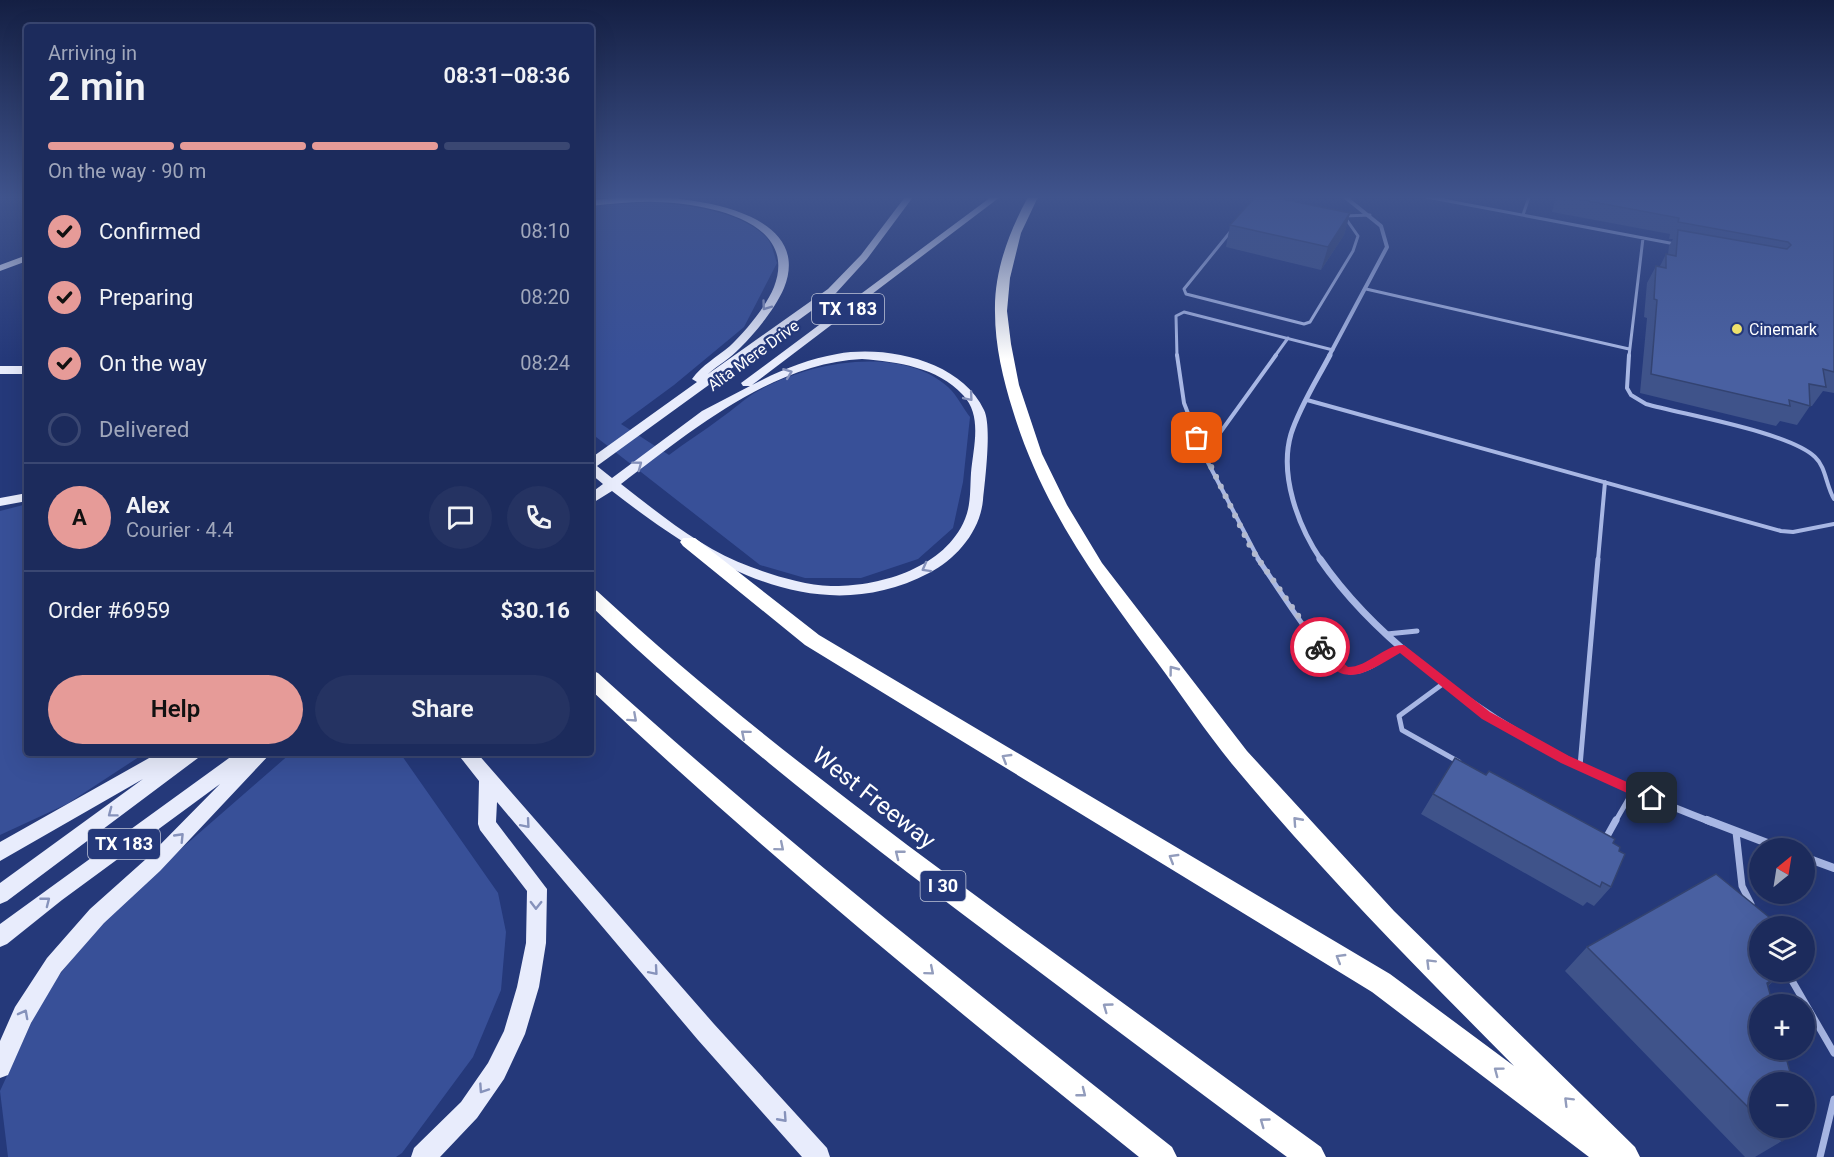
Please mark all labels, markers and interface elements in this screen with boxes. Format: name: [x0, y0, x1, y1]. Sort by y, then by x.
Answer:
text: Arriving in: [48, 41, 137, 65]
text: 08:31–08:36: [443, 63, 570, 88]
text: 2 min: [48, 64, 146, 110]
text: On the way · 90 m: [48, 159, 206, 183]
icon: check: [48, 215, 81, 248]
text: Confirmed: [99, 219, 201, 244]
text: 08:10: [520, 219, 570, 243]
icon: check: [48, 281, 81, 314]
text: Preparing: [99, 285, 193, 310]
text: 08:20: [520, 285, 570, 309]
road number: TX 183: [812, 294, 884, 324]
one-way arrow: [762, 299, 773, 310]
street label: Alta Mere Drive: [704, 316, 803, 395]
place label: Cinemark: [1749, 320, 1818, 339]
marker: Cinemark: [1730, 322, 1744, 336]
icon: check: [48, 347, 81, 380]
text: On the way: [99, 351, 207, 376]
text: 08:24: [520, 351, 570, 375]
one-way arrow: [782, 368, 793, 380]
one-way arrow: [961, 390, 972, 401]
pin: [1171, 412, 1222, 463]
text: Delivered: [99, 417, 189, 442]
icon: bag: [1180, 421, 1213, 454]
one-way arrow: [631, 461, 642, 472]
button: chat: [429, 486, 492, 549]
button: phone: [507, 486, 570, 549]
text: Alex: [126, 493, 170, 518]
text: A: [72, 505, 87, 530]
text: Courier · 4.4: [126, 518, 233, 542]
one-way arrow: [922, 560, 932, 572]
text: Order #6959: [48, 598, 170, 623]
text: $30.16: [501, 598, 570, 623]
courier: [1290, 617, 1350, 677]
icon: bike: [1304, 631, 1337, 664]
one-way arrow: [1170, 666, 1181, 677]
button: Help: [48, 675, 303, 744]
button: Share: [315, 675, 570, 744]
one-way arrow: [627, 711, 637, 722]
one-way arrow: [741, 730, 752, 741]
street label: West Freeway: [807, 741, 942, 855]
one-way arrow: [1001, 754, 1012, 765]
pin: [1626, 772, 1677, 823]
icon: home: [1635, 781, 1668, 814]
one-way arrow: [107, 806, 118, 817]
one-way arrow: [519, 817, 530, 828]
one-way arrow: [1293, 817, 1304, 828]
road number: TX 183: [88, 829, 160, 859]
one-way arrow: [173, 834, 184, 844]
north arrow: [1749, 838, 1815, 904]
map controls: [1749, 838, 1815, 1138]
one-way arrow: [773, 839, 784, 850]
one-way arrow: [895, 850, 906, 861]
one-way arrow: [1169, 853, 1179, 865]
road number: I 30: [920, 871, 966, 901]
one-way arrow: [39, 897, 50, 908]
one-way arrow: [530, 901, 543, 910]
button: layers: [1749, 916, 1815, 982]
one-way arrow: [1336, 954, 1346, 966]
one-way arrow: [1426, 960, 1437, 970]
one-way arrow: [647, 964, 658, 975]
one-way arrow: [923, 964, 934, 975]
button: +: [1749, 994, 1815, 1060]
one-way arrow: [1102, 1003, 1113, 1014]
one-way arrow: [17, 1010, 28, 1020]
one-way arrow: [1494, 1068, 1505, 1079]
button: −: [1749, 1072, 1815, 1138]
one-way arrow: [479, 1082, 490, 1093]
one-way arrow: [1075, 1086, 1086, 1097]
one-way arrow: [1565, 1097, 1575, 1108]
one-way arrow: [776, 1111, 787, 1122]
one-way arrow: [1259, 1119, 1270, 1130]

